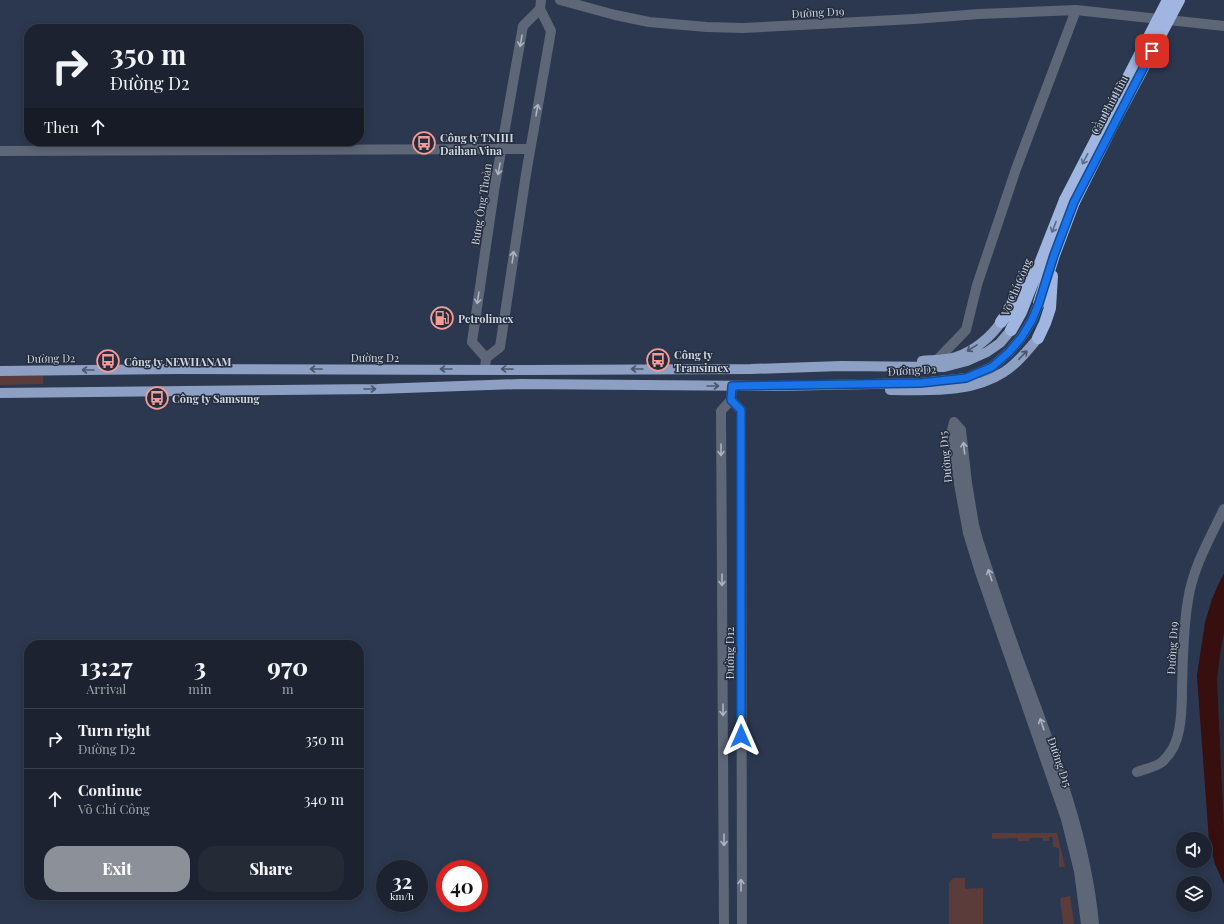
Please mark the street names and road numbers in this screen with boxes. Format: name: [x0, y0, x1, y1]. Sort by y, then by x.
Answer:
street label: Đường D19: [791, 3, 845, 21]
street label: Cầu Phú Hữu: [1087, 72, 1131, 137]
street label: Bưng Ông Thoàn: [467, 162, 495, 246]
street label: Võ Chí Công: [997, 256, 1035, 319]
street label: Đường D2: [27, 350, 75, 366]
street label: Đường D2: [351, 350, 399, 365]
street label: Đường D2: [887, 361, 937, 379]
street label: Đường D15: [935, 430, 955, 484]
street label: Đường D19: [1163, 621, 1181, 675]
street label: Đường D12: [722, 627, 737, 679]
street label: Đường D15: [1044, 735, 1076, 789]

